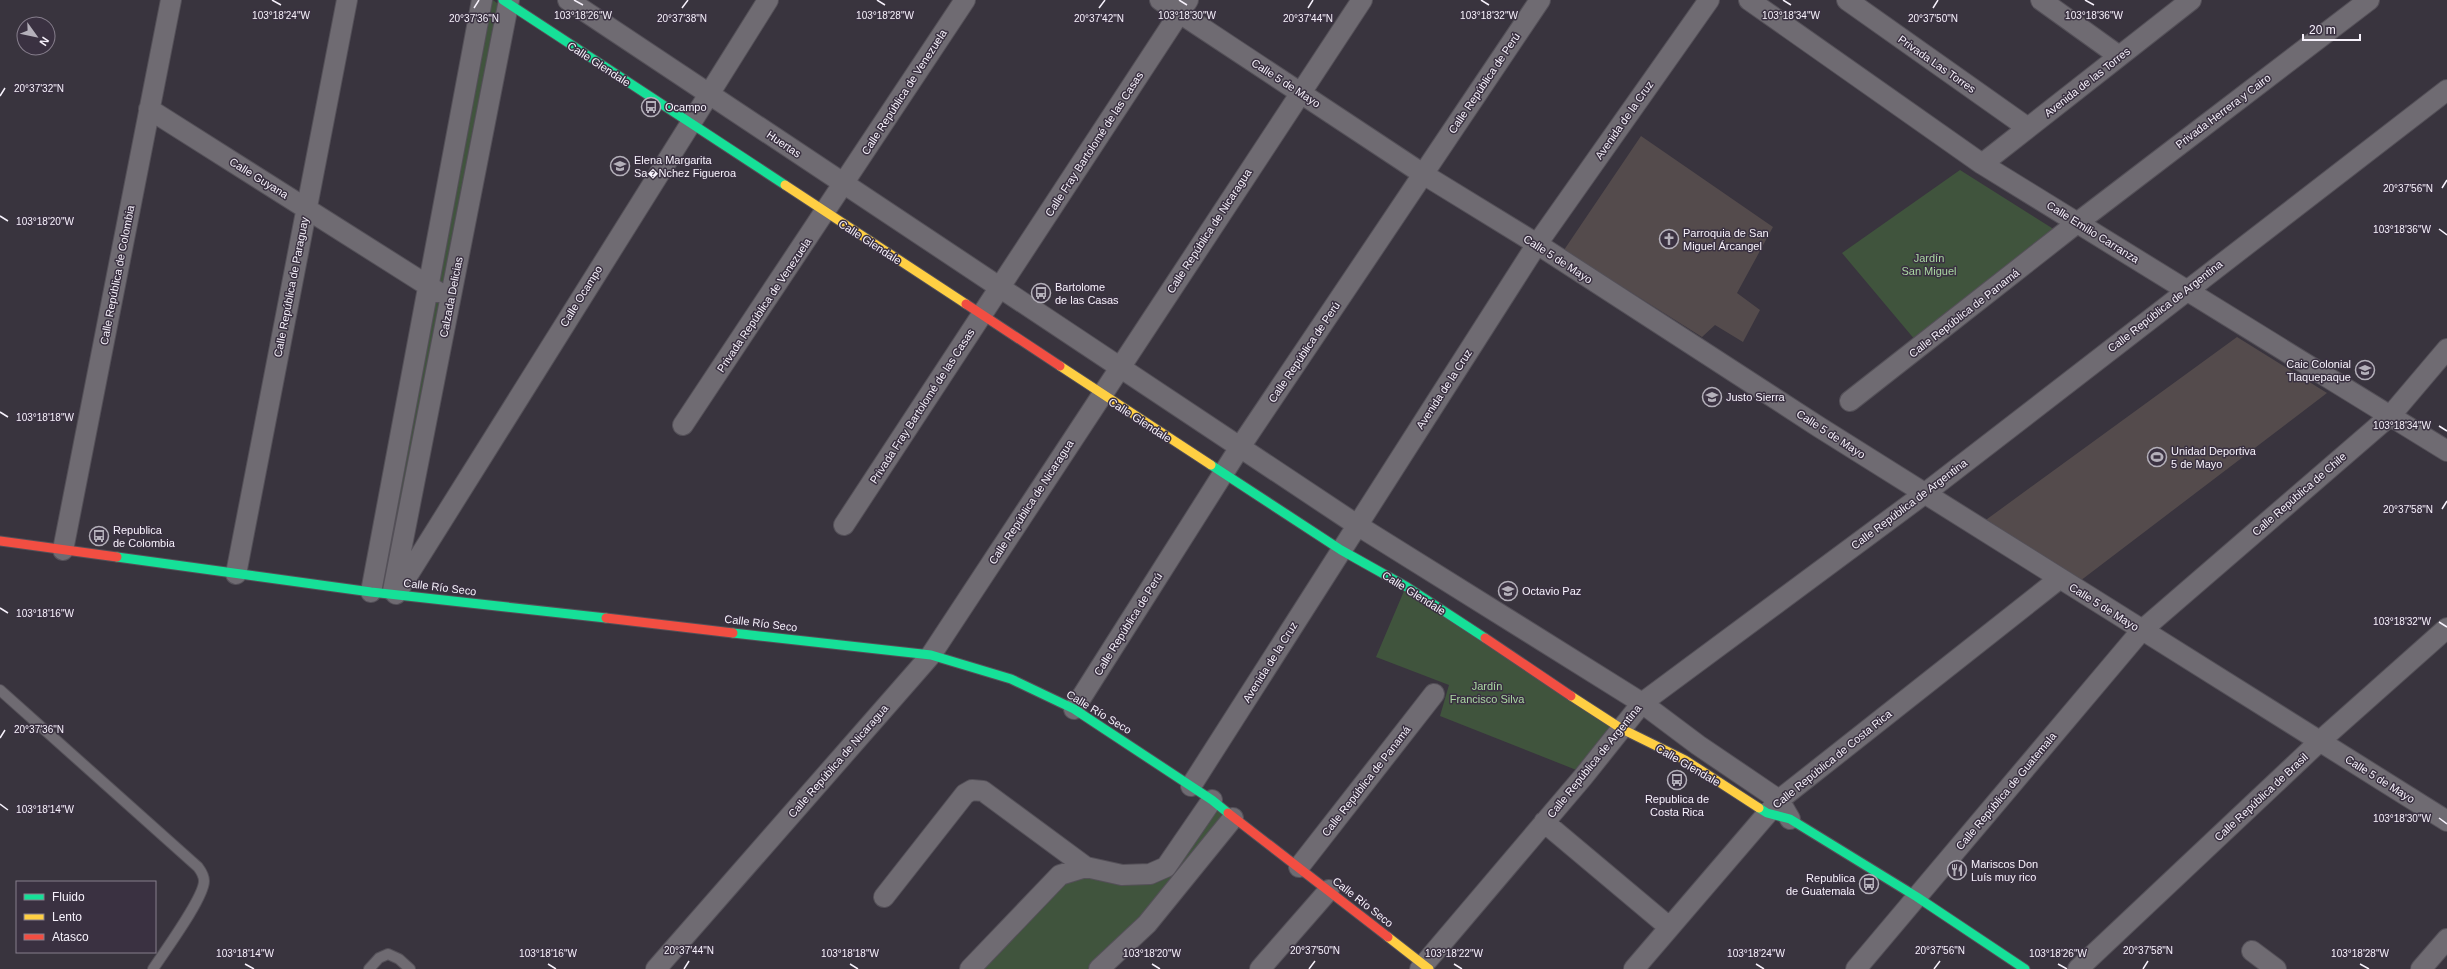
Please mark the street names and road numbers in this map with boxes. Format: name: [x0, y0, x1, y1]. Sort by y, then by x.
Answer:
street label: Calle República de Venezuela: [859, 26, 949, 157]
street label: Calle República de Perú: [1446, 30, 1522, 136]
street label: Privada Las Torres: [1896, 33, 1978, 95]
street label: Calle Glendale: [565, 39, 633, 89]
street label: Avenida de las Torres: [2042, 45, 2133, 119]
street label: Calle 5 de Mayo: [1249, 56, 1323, 110]
street label: Calle Fray Bartolomé de las Casas: [1043, 69, 1146, 219]
street label: Privada Herrera y Cairo: [2173, 71, 2273, 151]
street label: Avenida de la Cruz: [1592, 79, 1656, 161]
street label: Huertas: [765, 128, 804, 160]
street label: Calle Guyana: [228, 155, 291, 201]
street label: Calle República de Nicaragua: [1164, 166, 1254, 295]
street label: Calle Emilio Carranza: [2045, 199, 2142, 266]
street label: Calle República de Colombia: [98, 203, 137, 346]
street label: Calle República de Paraguay: [272, 215, 311, 358]
street label: Calle Glendale: [836, 217, 904, 267]
street label: Calle 5 de Mayo: [1521, 232, 1595, 286]
street label: Privada República de Venezuela: [715, 235, 814, 374]
street label: Calzada Delicias: [437, 255, 465, 338]
street label: Calle República de Argentina: [2105, 257, 2225, 354]
street label: Calle Ocampo: [557, 263, 605, 329]
street label: Calle República de Panamá: [1907, 266, 2022, 360]
street label: Calle República de Perú: [1266, 299, 1342, 405]
street label: Privada Fray Bartolomé de las Casas: [867, 326, 977, 486]
street label: Avenida de la Cruz: [1414, 347, 1474, 431]
street label: Calle Glendale: [1106, 395, 1174, 445]
street label: Calle 5 de Mayo: [1794, 407, 1868, 461]
street label: Calle República de Nicaragua: [986, 437, 1076, 566]
street label: Calle República de Chile: [2250, 450, 2348, 538]
street label: Calle República de Argentina: [1849, 456, 1970, 551]
street label: Calle Glendale: [1380, 569, 1448, 617]
street label: Calle República de Perú: [1091, 571, 1165, 677]
street label: Calle Río Seco: [403, 577, 477, 597]
street label: Calle 5 de Mayo: [2067, 581, 2141, 633]
street label: Calle Río Seco: [724, 613, 798, 633]
street label: Avenida de la Cruz: [1240, 619, 1300, 705]
street label: Calle Río Seco: [1064, 688, 1134, 736]
street label: Calle República de Nicaragua: [786, 701, 891, 820]
street label: Calle República de Argentina: [1545, 701, 1644, 820]
street label: Calle República de Costa Rica: [1770, 707, 1894, 811]
street label: Calle República de Panamá: [1319, 723, 1413, 838]
street label: Calle República de Guatemala: [1953, 729, 2059, 852]
street label: Calle Glendale: [1654, 742, 1722, 788]
street label: Calle República de Brasil: [2212, 751, 2310, 843]
street label: Calle 5 de Mayo: [2343, 753, 2417, 805]
street label: Calle Río Seco: [1330, 875, 1396, 929]

